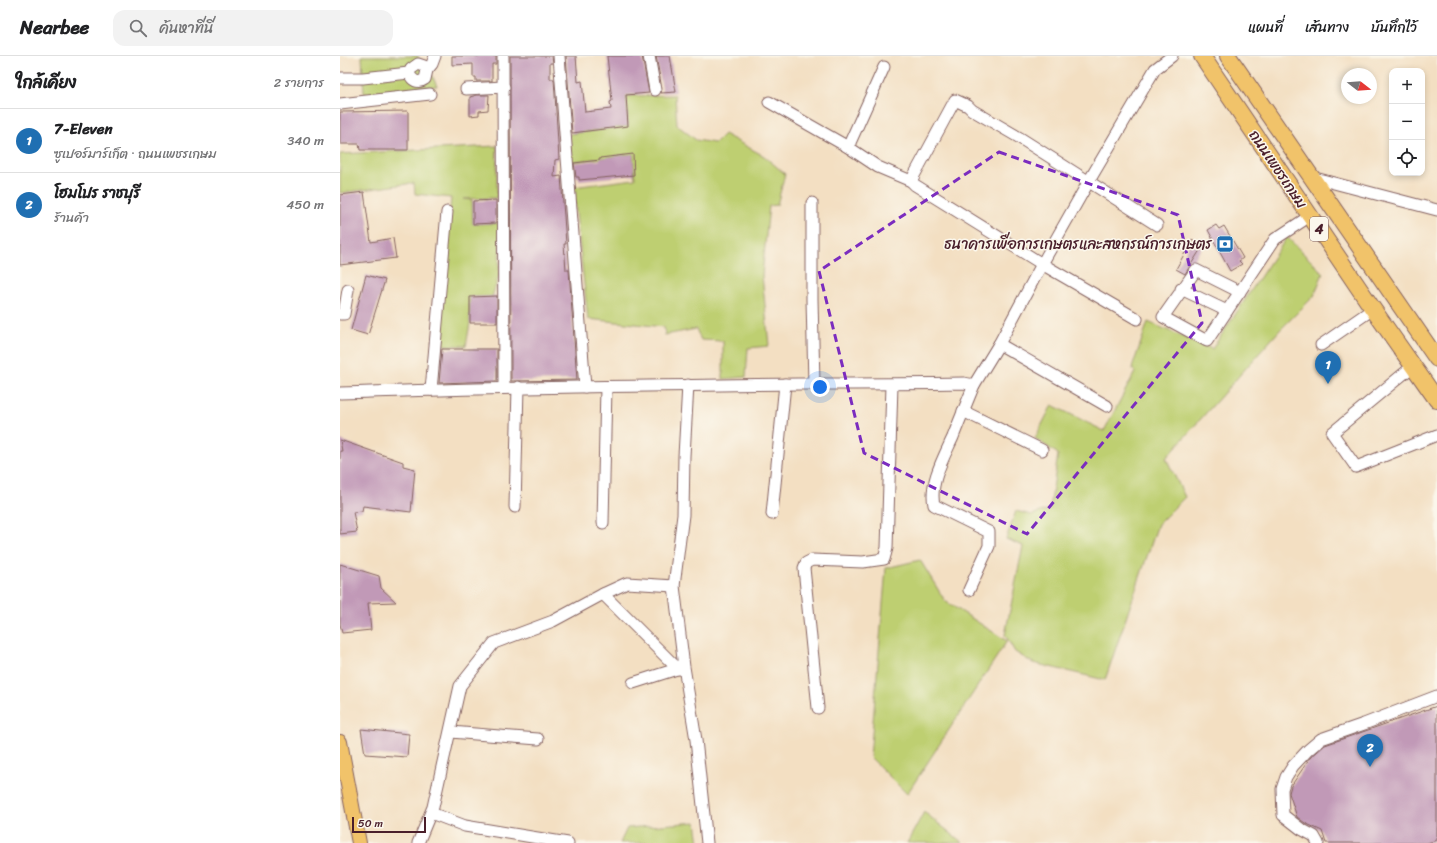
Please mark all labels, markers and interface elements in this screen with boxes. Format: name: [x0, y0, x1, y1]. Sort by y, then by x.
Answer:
search box: [113, 10, 393, 46]
text: Nearbee: [20, 11, 89, 44]
text: ค้นหาที่นี่: [159, 15, 214, 41]
text: แผนที่: [1248, 15, 1283, 40]
text: เส้นทาง: [1305, 15, 1349, 40]
text: บันทึกไว้: [1371, 15, 1417, 40]
icon: search: [127, 17, 149, 39]
text: ใกล้เคียง: [16, 67, 76, 97]
north arrow: [1341, 68, 1377, 104]
map controls: [1389, 68, 1425, 176]
button: +: [1389, 68, 1425, 104]
text: 2 รายการ: [274, 71, 324, 94]
button: −: [1389, 104, 1425, 140]
text: 7-Eleven: [54, 116, 113, 142]
street label: ถนนเพชรเกษม: [1242, 124, 1315, 214]
text: 1: [26, 129, 32, 152]
text: 340 m: [287, 129, 324, 152]
button: locate: [1389, 140, 1425, 176]
text: ซูเปอร์มาร์เก็ต · ถนนเพชรเกษม: [54, 142, 216, 165]
text: โฮมโปร ราชบุรี: [54, 180, 140, 206]
text: 2: [25, 193, 33, 216]
text: 450 m: [286, 193, 324, 216]
text: ร้านค้า: [54, 206, 89, 229]
road number: 4: [1310, 217, 1328, 241]
place label: ธนาคารเพื่อการเกษตรและสหกรณ์การเกษตร: [944, 231, 1213, 257]
bank icon: ธนาคารเพื่อการเกษตรและสหกรณ์การเกษตร: [1215, 234, 1235, 254]
pin: 1: [1315, 351, 1341, 384]
your location: [810, 377, 830, 397]
pin: 2: [1357, 734, 1383, 767]
text: 50 m: [358, 814, 383, 833]
scale bar: [352, 815, 426, 834]

